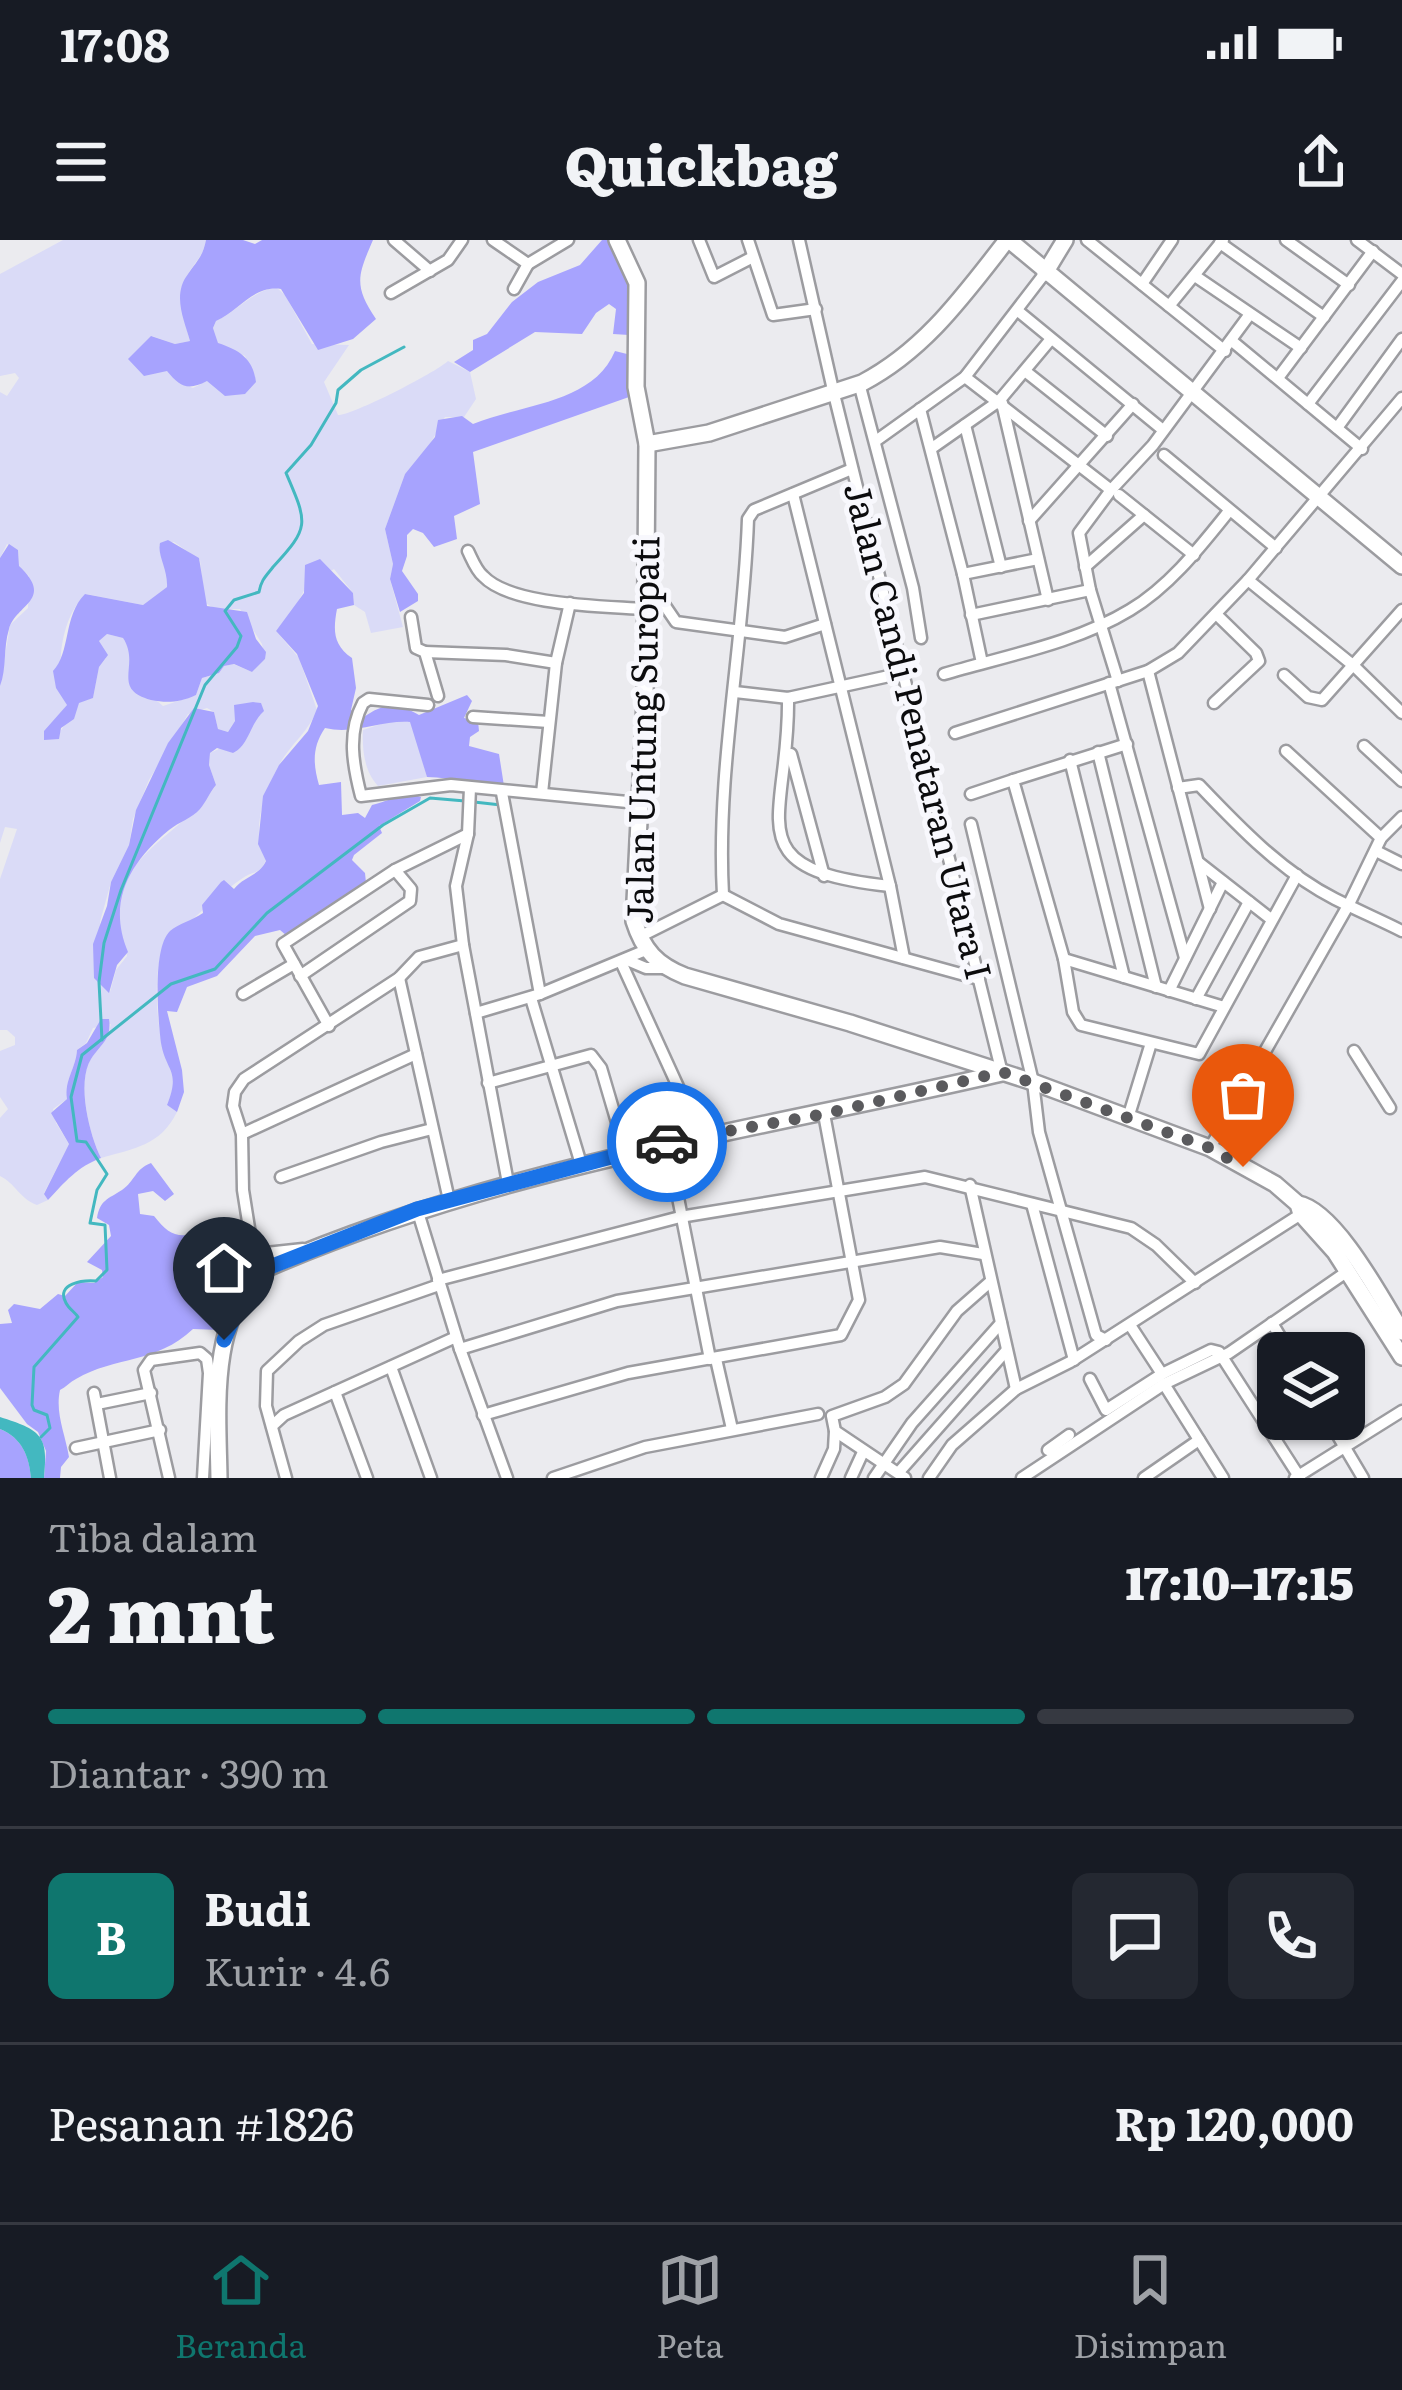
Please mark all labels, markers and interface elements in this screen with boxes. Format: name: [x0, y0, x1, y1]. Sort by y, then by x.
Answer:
text: 17:08: [60, 9, 170, 76]
text: Quickbag: [564, 122, 838, 203]
icon: menu: [48, 129, 114, 195]
icon: share: [1288, 129, 1354, 195]
street label: Jalan Candi Penataran Utara I: [833, 476, 1008, 985]
street label: Jalan Untung Suropati: [611, 536, 670, 924]
pin: [1192, 1044, 1294, 1167]
icon: bag: [1210, 1062, 1276, 1128]
courier: [607, 1082, 727, 1202]
icon: car: [634, 1109, 700, 1175]
pin: [173, 1217, 275, 1340]
icon: home: [191, 1235, 257, 1301]
map controls: [1257, 1332, 1365, 1440]
button: layers: [1257, 1332, 1365, 1440]
text: Tiba dalam: [48, 1506, 258, 1564]
text: 17:10–17:15: [1126, 1547, 1354, 1614]
text: 2 mnt: [48, 1551, 275, 1667]
text: Diantar · 390 m: [48, 1742, 329, 1800]
text: Budi: [204, 1873, 311, 1940]
button: chat: [1072, 1873, 1198, 1999]
button: phone: [1228, 1873, 1354, 1999]
text: B: [95, 1902, 127, 1969]
text: Kurir · 4.6: [204, 1940, 390, 1998]
text: Pesanan #1826: [48, 2088, 354, 2155]
text: Rp 120,000: [1114, 2088, 1354, 2155]
tab: Beranda: [175, 2247, 306, 2368]
tab: Peta: [656, 2247, 724, 2368]
tab: Disimpan: [1074, 2247, 1227, 2368]

